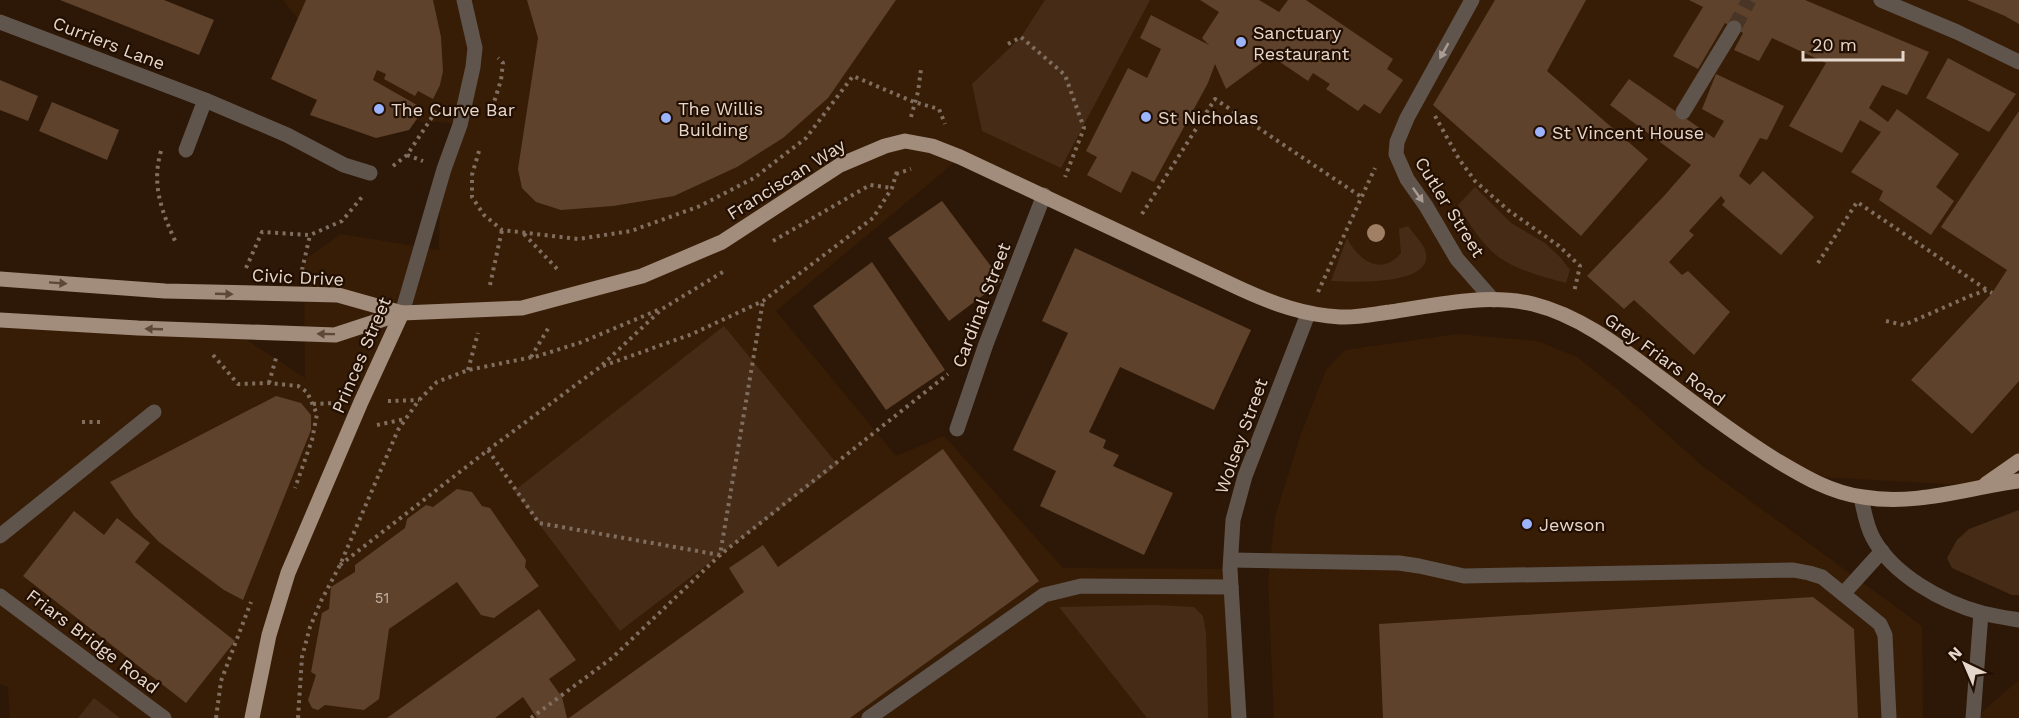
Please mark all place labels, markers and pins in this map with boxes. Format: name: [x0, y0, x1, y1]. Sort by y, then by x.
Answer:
place label: Sanctuary Restaurant: [1253, 22, 1350, 64]
marker: Sanctuary Restaurant: [1234, 35, 1248, 49]
place label: The Willis Building: [678, 98, 763, 140]
place label: The Curve Bar: [391, 99, 515, 120]
marker: The Curve Bar: [372, 102, 386, 116]
place label: St Nicholas: [1158, 107, 1258, 128]
marker: St Nicholas: [1139, 110, 1153, 124]
marker: The Willis Building: [659, 111, 673, 125]
place label: St Vincent House: [1552, 122, 1704, 143]
marker: St Vincent House: [1533, 125, 1547, 139]
place label: Jewson: [1539, 514, 1606, 535]
marker: Jewson: [1520, 517, 1534, 531]

